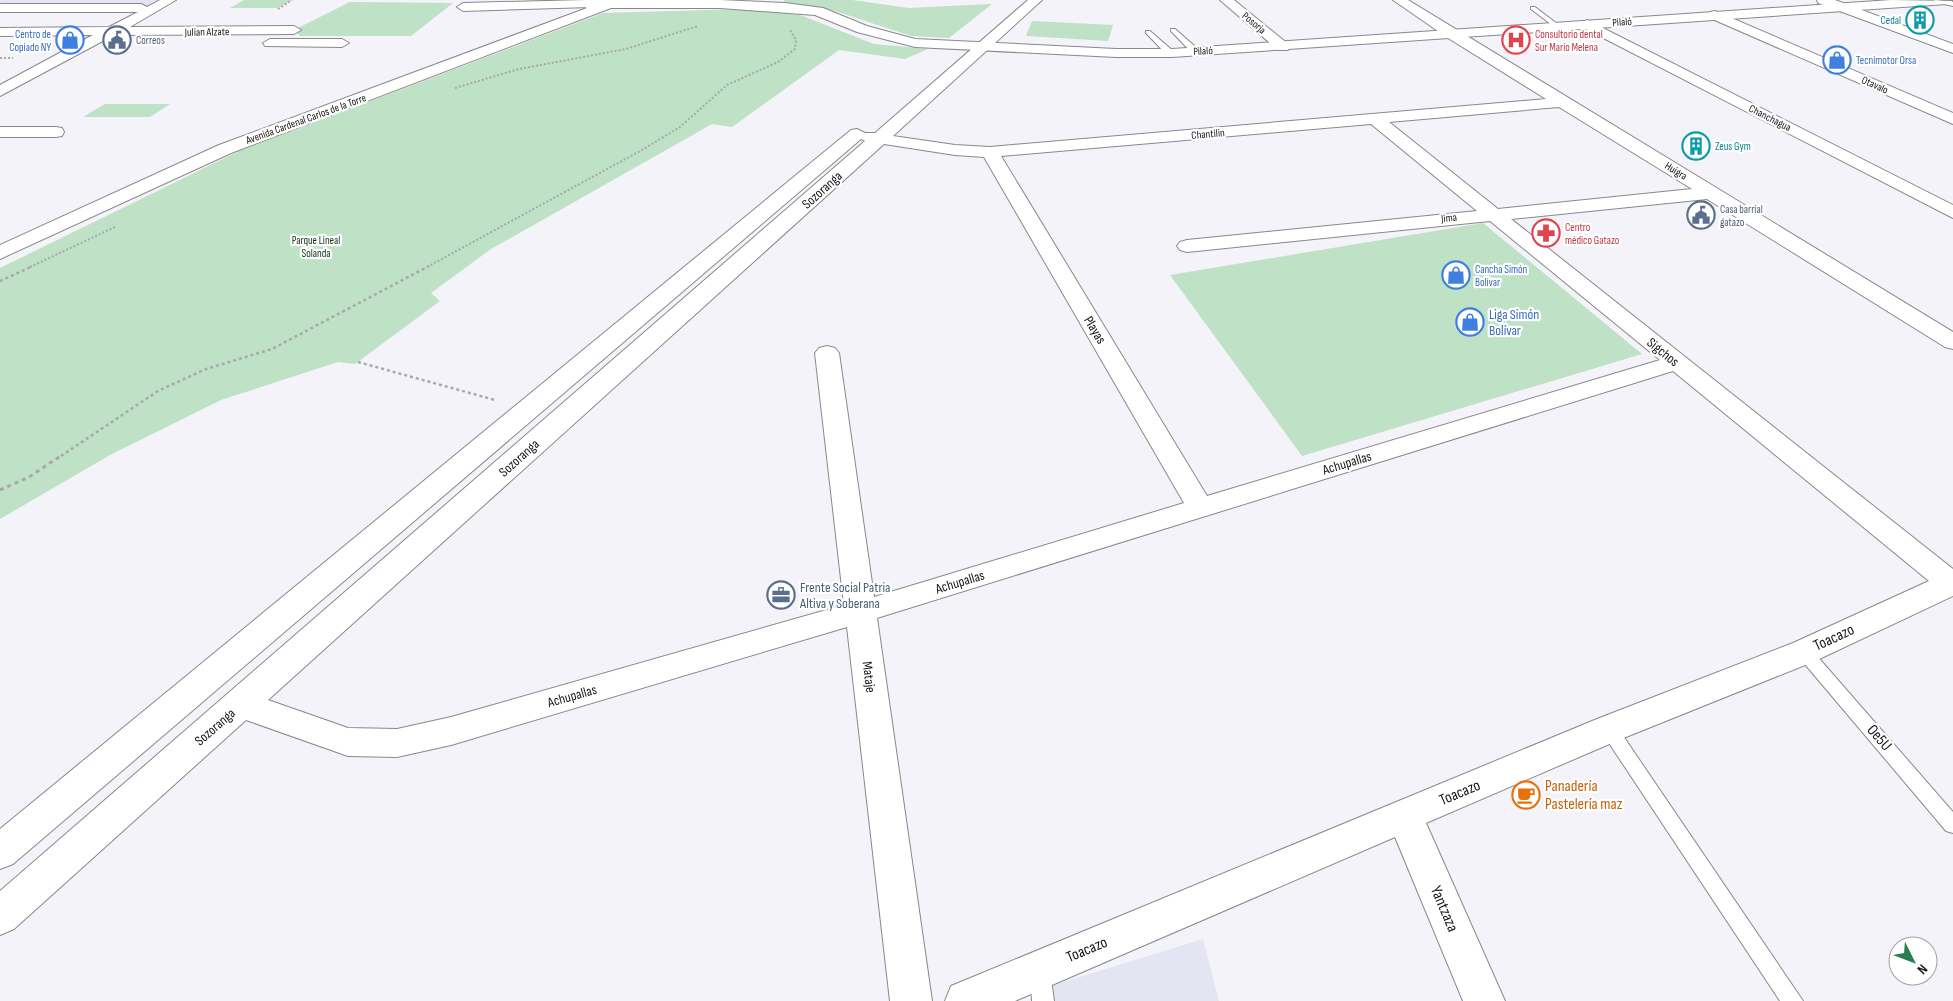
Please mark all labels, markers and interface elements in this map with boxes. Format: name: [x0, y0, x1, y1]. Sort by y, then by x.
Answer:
building icon: Cedal: [1905, 5, 1935, 35]
street label: Posorja: [1239, 9, 1269, 37]
place label: Cedal: [1880, 14, 1901, 27]
street label: Pilaló: [1612, 15, 1633, 29]
shop icon: Centro de Copiado NY: [55, 25, 85, 55]
public building icon: Correos: [102, 25, 132, 55]
street label: Julian Alzate: [184, 25, 229, 39]
hospital icon: Consultorio dental Sur Mario Melena: [1501, 25, 1531, 55]
place label: Centro de Copiado NY: [9, 28, 51, 54]
place label: Consultorio dental Sur Mario Melena: [1535, 28, 1603, 54]
place label: Correos: [136, 34, 165, 47]
street label: Pilaló: [1193, 44, 1214, 58]
shop icon: Tecnimotor Orsa: [1822, 45, 1852, 75]
place label: Tecnimotor Orsa: [1856, 54, 1916, 67]
street label: Otavalo: [1860, 73, 1891, 97]
street label: Avenida Cardenal Carlos de la Torre: [243, 91, 368, 147]
street label: Chanchagua: [1747, 102, 1793, 134]
street label: Chantilin: [1191, 126, 1226, 142]
building icon: Zeus Gym: [1681, 131, 1711, 161]
place label: Zeus Gym: [1715, 140, 1751, 153]
street label: Huigra: [1662, 159, 1690, 183]
street label: Sozoranga: [798, 168, 846, 212]
public building icon: Casa barrial gatazo: [1686, 200, 1716, 230]
place label: Casa barrial gatazo: [1720, 203, 1763, 229]
street label: Jima: [1440, 211, 1457, 225]
pharmacy icon: Centro médico Gatazo: [1531, 218, 1561, 248]
place label: Centro médico Gatazo: [1565, 221, 1620, 247]
park label: Parque Lineal Solanda: [292, 234, 340, 260]
shop icon: Cancha Simón Bolívar: [1441, 260, 1471, 290]
place label: Cancha Simón Bolívar: [1475, 263, 1528, 289]
place label: Liga Simón Bolívar: [1489, 306, 1539, 339]
shop icon: Liga Simón Bolívar: [1455, 307, 1485, 337]
street label: Playas: [1080, 313, 1110, 347]
street label: Sigchos: [1643, 334, 1683, 370]
street label: Sozoranga: [495, 436, 543, 480]
street label: Achupallas: [1319, 447, 1374, 479]
street label: Achupallas: [932, 566, 987, 598]
place label: Frente Social Patria Altiva y Soberana: [799, 579, 890, 612]
office icon: Frente Social Patria Altiva y Soberana: [766, 580, 796, 610]
street label: Toacazo: [1811, 620, 1857, 656]
street label: Mataje: [859, 660, 879, 694]
street label: Achupallas: [544, 681, 599, 711]
street label: Sozoranga: [191, 705, 239, 749]
street label: Oe5U: [1862, 721, 1896, 755]
street label: Toacazo: [1437, 776, 1483, 810]
place label: Panadería Pastelería maz: [1545, 777, 1623, 814]
cafe icon: Panadería Pastelería maz: [1511, 780, 1541, 810]
street label: Yantzaza: [1426, 883, 1462, 935]
street label: Toacazo: [1064, 933, 1110, 967]
north arrow: [1888, 936, 1938, 986]
text: N: [1913, 961, 1931, 978]

